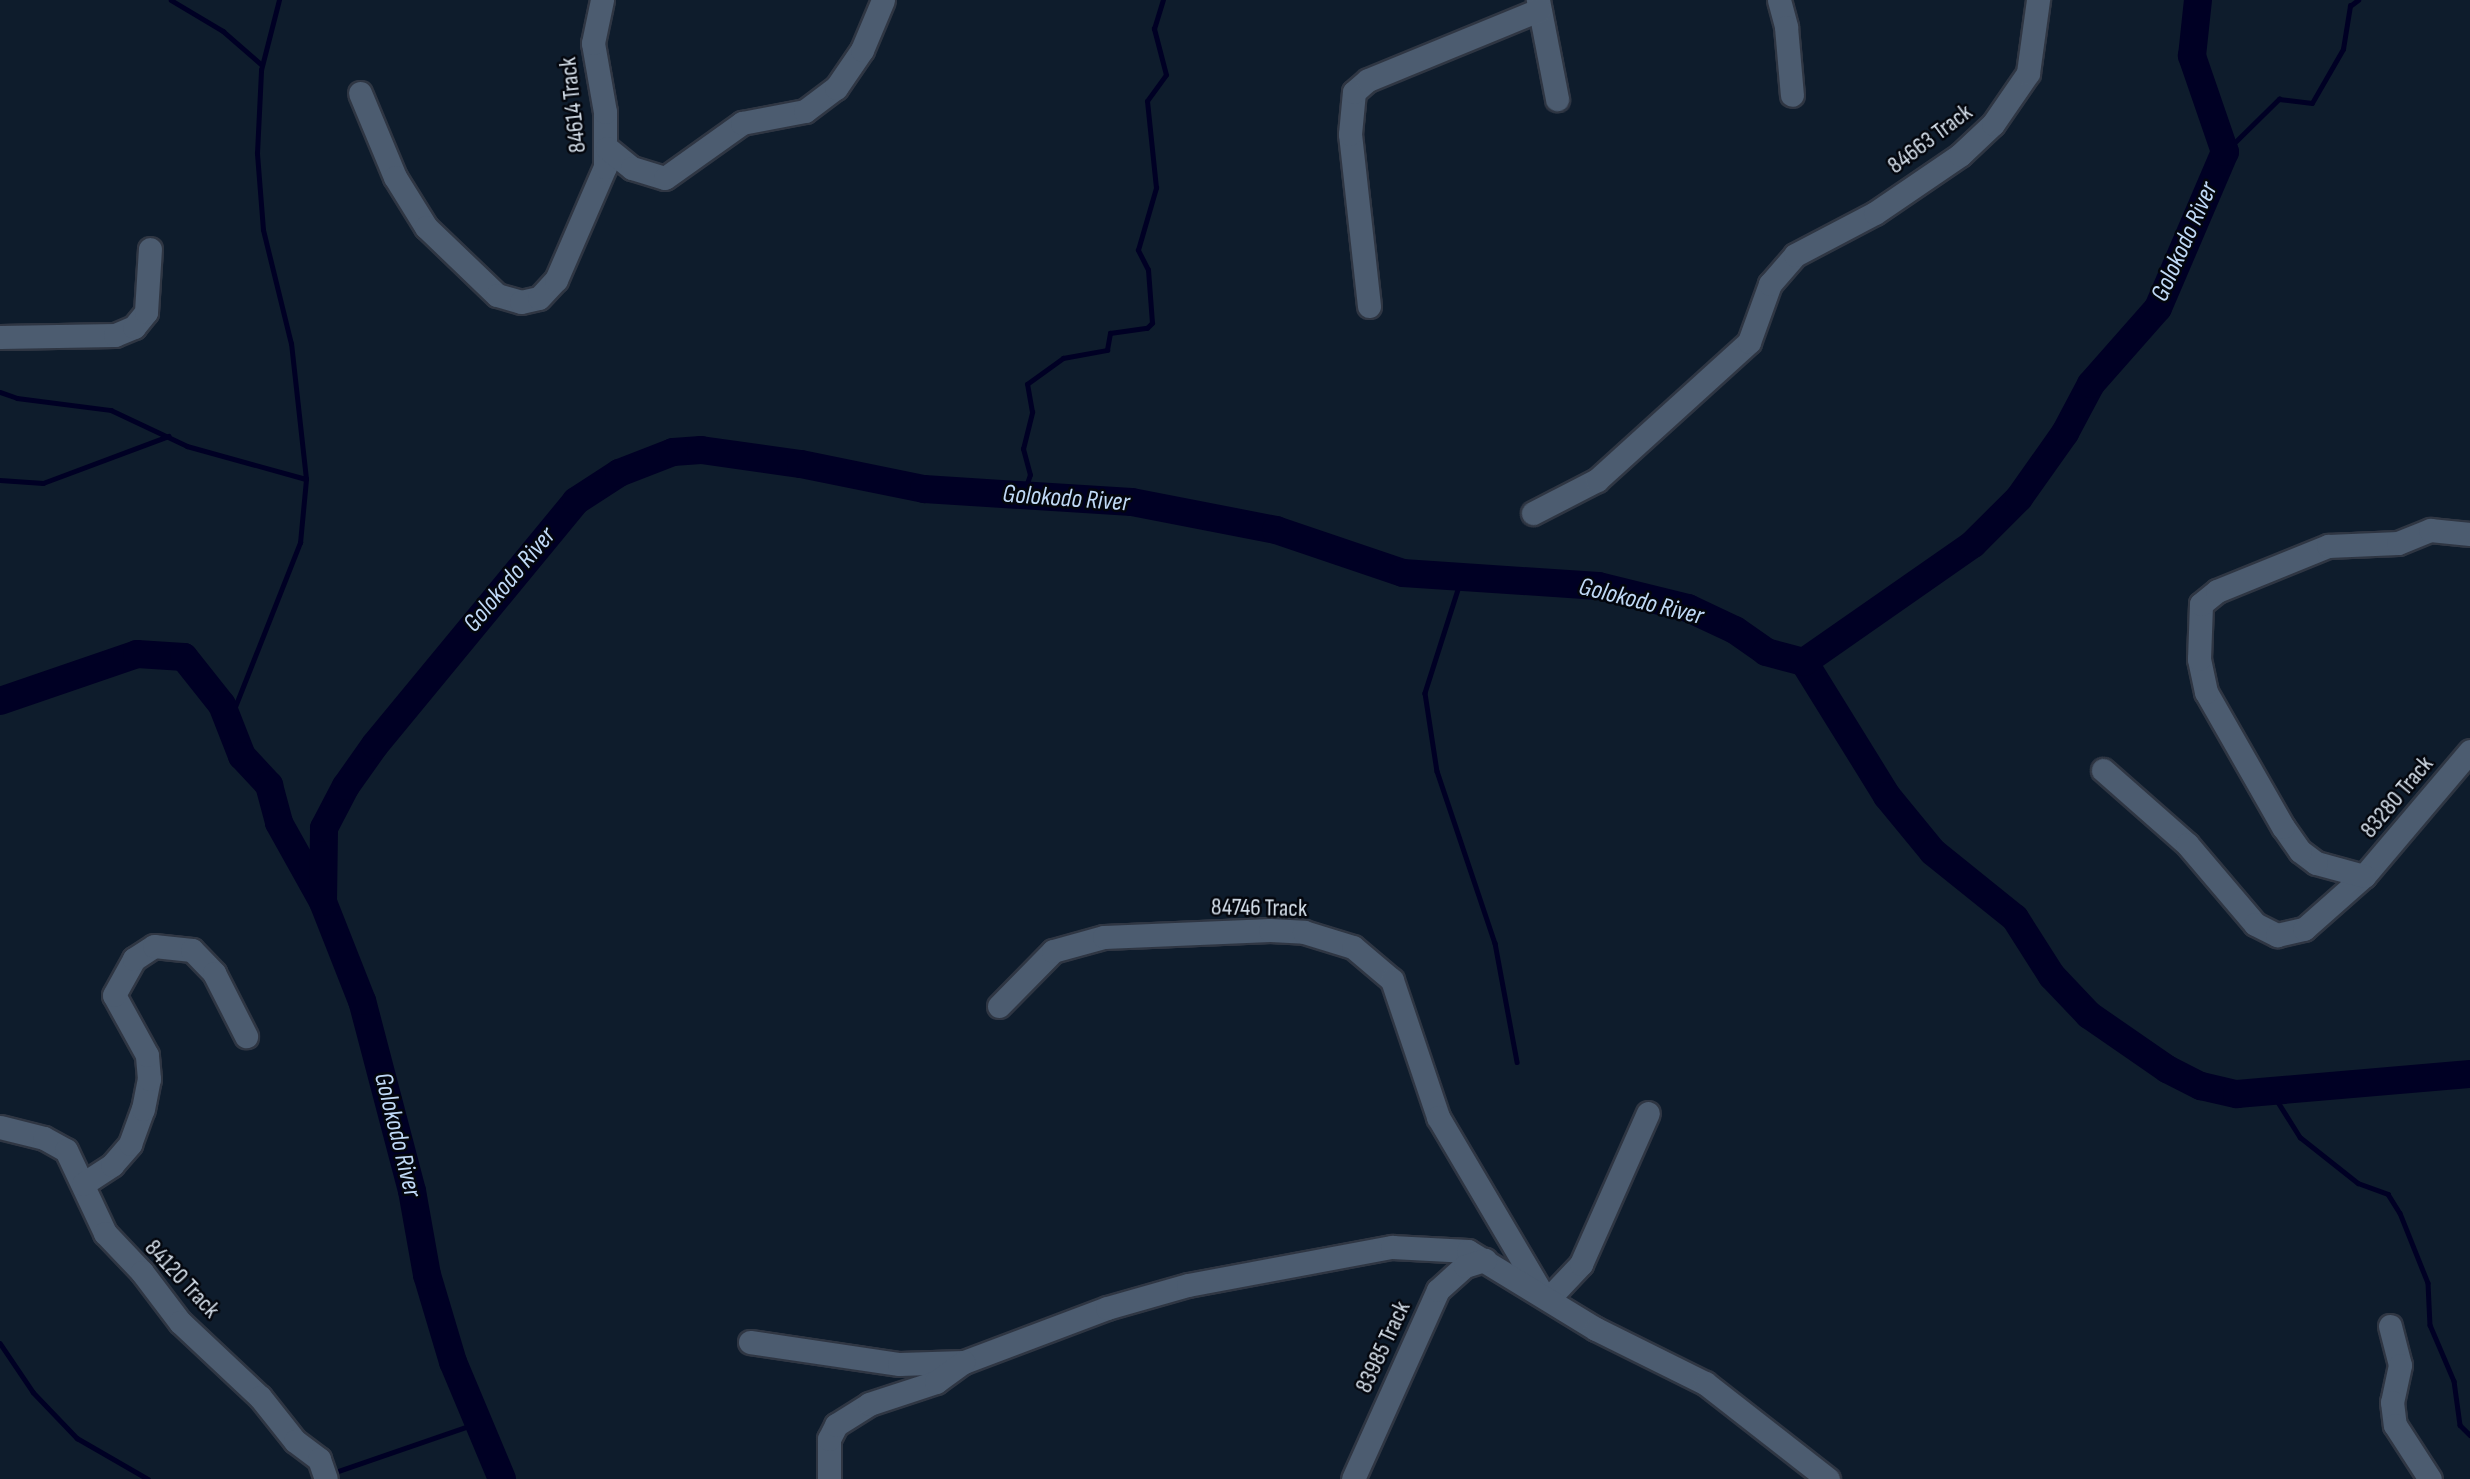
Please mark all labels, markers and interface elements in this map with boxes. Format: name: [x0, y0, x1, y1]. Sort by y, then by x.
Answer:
street label: 84614 Track: [554, 56, 592, 154]
street label: 84663 Track: [1882, 98, 1978, 180]
water label: Golokodo River: [2145, 178, 2225, 306]
water label: Golokodo River: [1001, 479, 1131, 519]
water label: Golokodo River: [457, 521, 563, 639]
water label: Golokodo River: [1575, 571, 1707, 633]
street label: 83280 Track: [2354, 750, 2440, 844]
street label: 84746 Track: [1211, 893, 1307, 923]
water label: Golokodo River: [366, 1069, 428, 1201]
street label: 84120 Track: [139, 1234, 225, 1324]
street label: 83985 Track: [1349, 1297, 1417, 1397]

